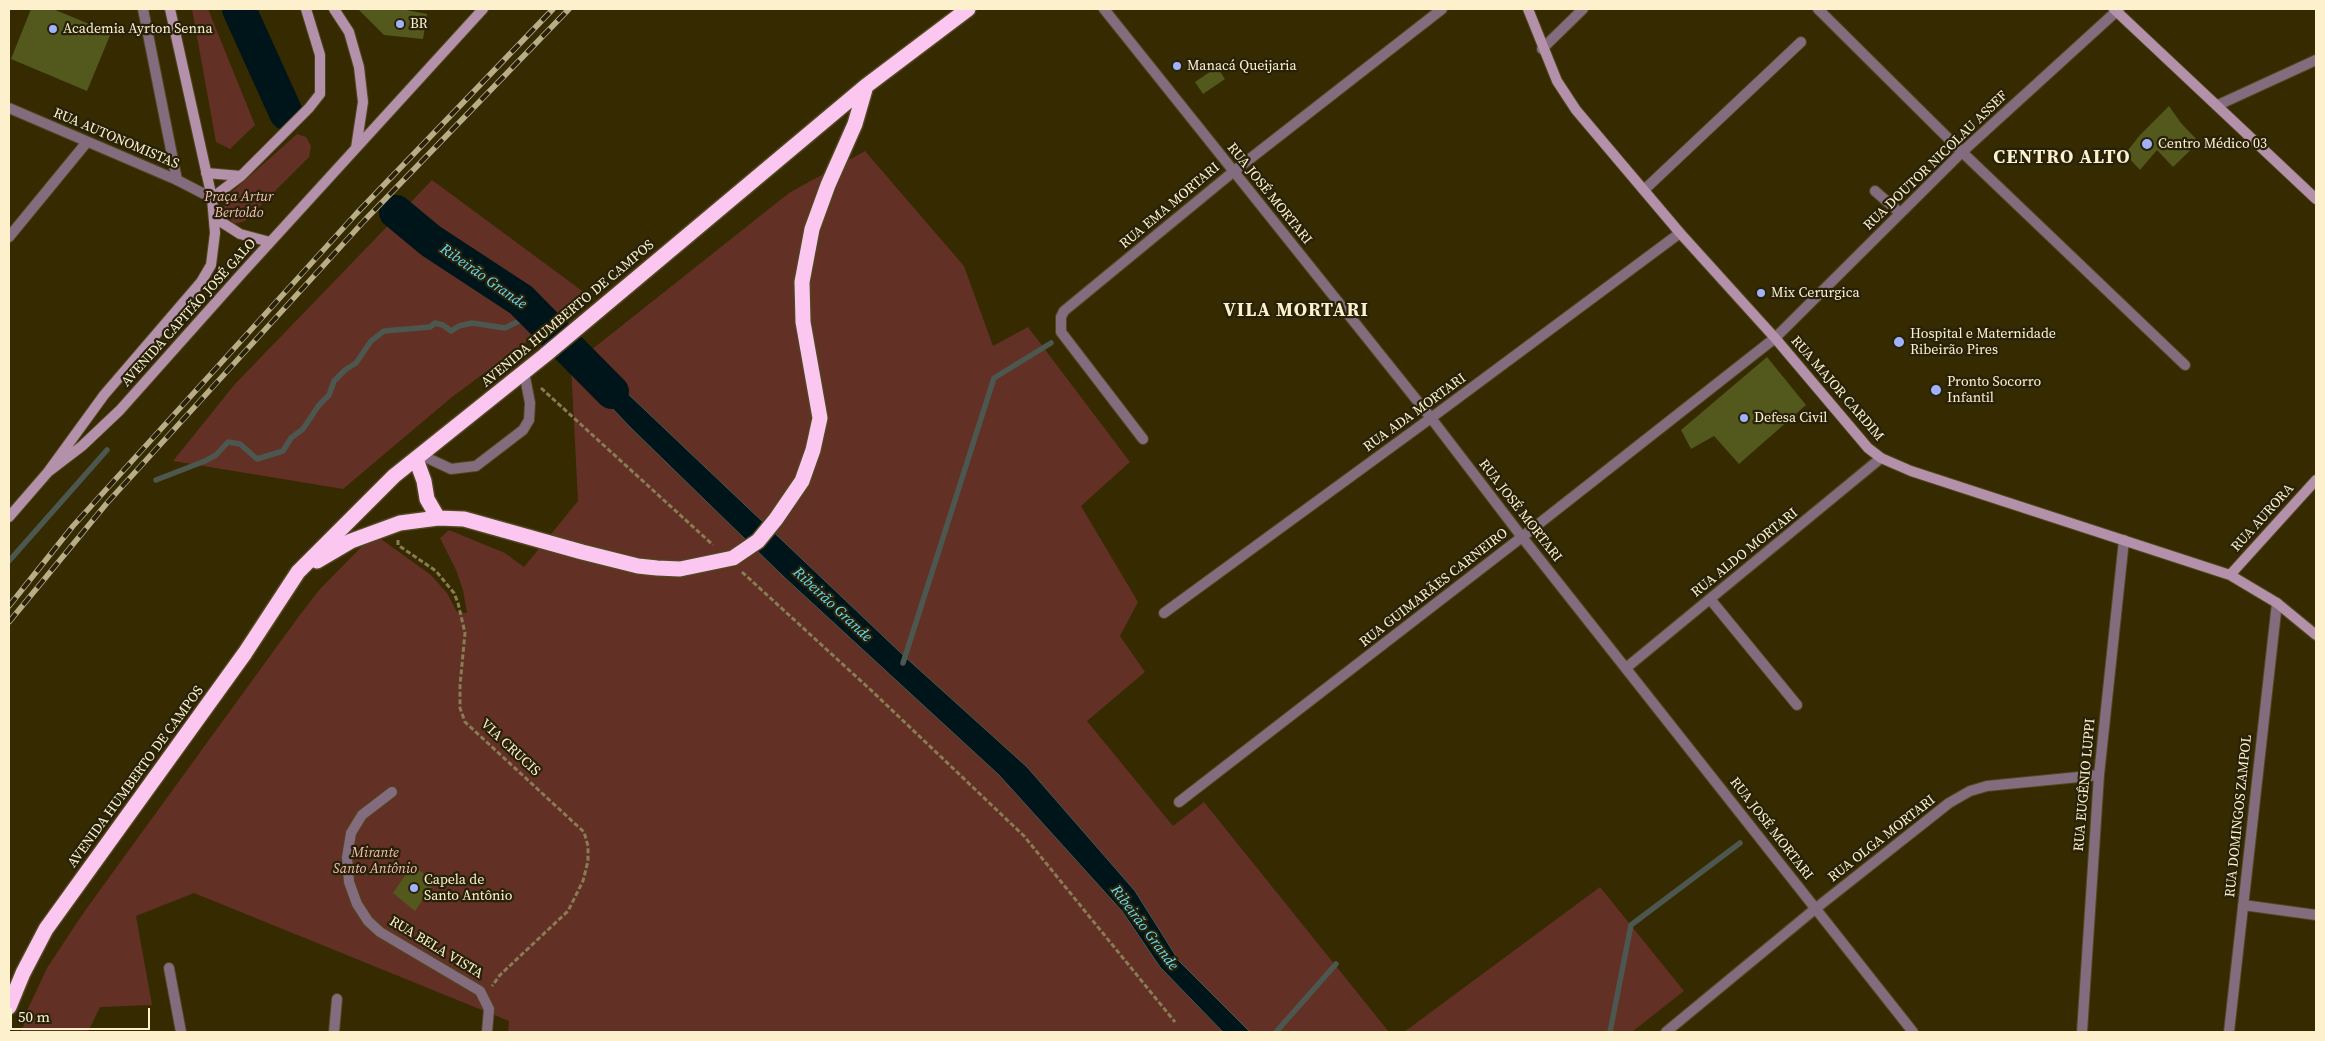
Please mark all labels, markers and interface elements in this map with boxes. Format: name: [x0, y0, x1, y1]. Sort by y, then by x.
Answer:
place label: BR: [410, 16, 428, 32]
marker: BR: [394, 18, 406, 30]
place label: Academia Ayrton Senna: [63, 21, 213, 37]
marker: Academia Ayrton Senna: [47, 23, 59, 35]
place label: Manacá Queijaria: [1187, 58, 1297, 74]
marker: Manacá Queijaria: [1171, 60, 1183, 72]
street label: RUA DOUTOR NICOLAU ASSEF: [1860, 88, 2012, 234]
street label: RUA AUTONOMISTAS: [51, 105, 181, 173]
place label: Centro Médico 03: [2158, 136, 2267, 152]
marker: Centro Médico 03: [2140, 137, 2154, 151]
street label: RUA JOSÉ MORTARI: [1223, 140, 1315, 248]
district label: CENTRO ALTO: [1992, 147, 2132, 169]
street label: RUA EMA MORTARI: [1117, 159, 1223, 253]
park label: Praça Artur Bertoldo: [204, 189, 274, 222]
street label: AVENIDA CAPITÃO JOSÉ GALO: [118, 236, 260, 390]
street label: AVENIDA HUMBERTO DE CAMPOS: [478, 237, 658, 391]
water label: Ribeirão Grande: [436, 240, 530, 314]
place label: Mix Cerurgica: [1771, 285, 1860, 301]
marker: Mix Cerurgica: [1755, 287, 1767, 299]
district label: VILA MORTARI: [1222, 300, 1370, 322]
place label: Hospital e Maternidade Ribeirão Pires: [1910, 326, 2056, 358]
street label: RUA MAJOR CARDIM: [1787, 333, 1887, 445]
marker: Hospital e Maternidade Ribeirão Pires: [1892, 335, 1906, 349]
street label: RUA ADA MORTARI: [1360, 370, 1470, 456]
place label: Pronto Socorro Infantil: [1947, 374, 2041, 407]
marker: Pronto Socorro Infantil: [1929, 383, 1943, 397]
place label: Defesa Civil: [1754, 410, 1827, 426]
marker: Defesa Civil: [1738, 412, 1750, 424]
street label: RUA JOSÉ MORTARI: [1475, 456, 1565, 566]
street label: RUA AURORA: [2228, 481, 2298, 555]
street label: RUA ALDO MORTARI: [1688, 505, 1802, 601]
street label: RUA GUIMARÃES CARNEIRO: [1357, 525, 1511, 651]
water label: Ribeirão Grande: [789, 564, 875, 646]
street label: AVENIDA HUMBERTO DE CAMPOS: [64, 683, 208, 871]
street label: VIA CRUCIS: [477, 716, 543, 780]
street label: RUA EUGÊNIO LUPPI: [2071, 718, 2099, 852]
street label: RUA DOMINGOS ZAMPOL: [2222, 734, 2256, 898]
street label: RUA JOSÉ MORTARI: [1726, 774, 1816, 884]
street label: RUA OLGA MORTARI: [1825, 792, 1939, 886]
park label: Mirante Santo Antônio: [333, 845, 417, 878]
place label: Capela de Santo Antônio: [424, 872, 512, 904]
marker: Capela de Santo Antônio: [408, 882, 420, 894]
water label: Ribeirão Grande: [1106, 882, 1182, 974]
street label: RUA BELA VISTA: [386, 913, 486, 983]
scale bar: [12, 998, 152, 1030]
text: 50 m: [18, 1006, 50, 1027]

